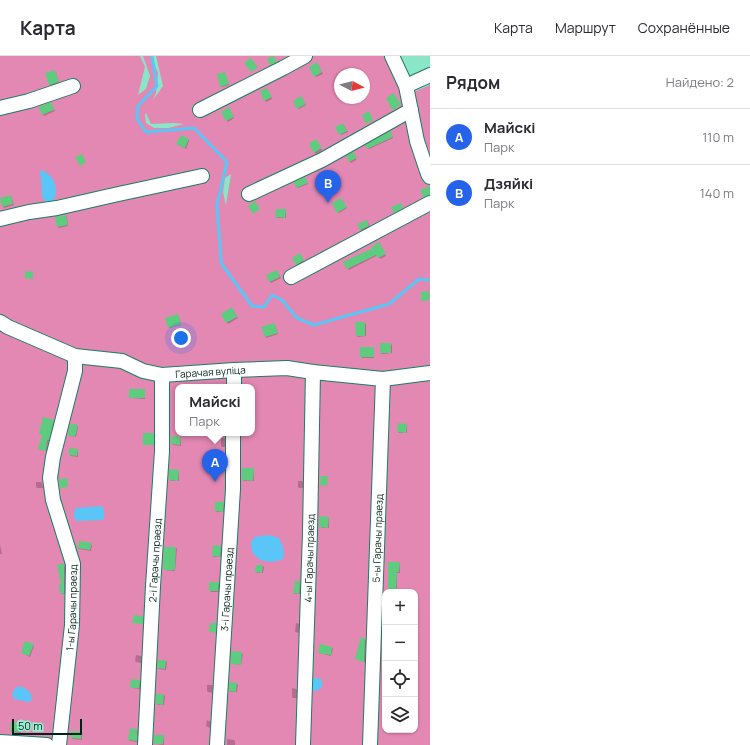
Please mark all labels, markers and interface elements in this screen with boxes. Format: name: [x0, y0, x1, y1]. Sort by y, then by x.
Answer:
text: Карта: [20, 15, 76, 41]
text: Карта: [494, 18, 533, 37]
text: Маршрут: [555, 18, 616, 37]
text: Сохранённые: [638, 18, 730, 37]
north arrow: [334, 68, 370, 104]
text: Рядом: [446, 71, 500, 94]
text: Найдено: 2: [666, 73, 734, 91]
text: Майскі: [484, 117, 536, 138]
text: A: [455, 128, 463, 146]
text: 110 m: [702, 128, 734, 146]
text: Парк: [484, 138, 514, 156]
pin: B: [315, 170, 341, 203]
text: Дзяйкі: [484, 173, 533, 194]
text: B: [455, 184, 463, 202]
text: 140 m: [700, 184, 734, 202]
text: Парк: [484, 194, 514, 212]
your location: [171, 328, 191, 348]
street label: Гарачая вуліца: [175, 363, 246, 381]
popup: [175, 384, 255, 436]
text: Майскі: [189, 391, 241, 412]
text: Парк: [189, 412, 220, 430]
pin: A: [202, 449, 228, 482]
street label: 5-ы Гарачы праезд: [369, 494, 386, 583]
street label: 4-ы Гарачы праезд: [301, 514, 317, 603]
street label: 2-і Гарачы праезд: [145, 518, 164, 603]
street label: 3-і Гарачы праезд: [217, 547, 236, 632]
street label: 1-ы Гарачы праезд: [62, 564, 80, 652]
map controls: [382, 589, 418, 733]
button: +: [382, 589, 418, 625]
button: −: [382, 625, 418, 661]
button: locate: [382, 661, 418, 697]
button: layers: [382, 697, 418, 733]
scale bar: [12, 717, 82, 736]
text: 50 m: [18, 718, 43, 733]

